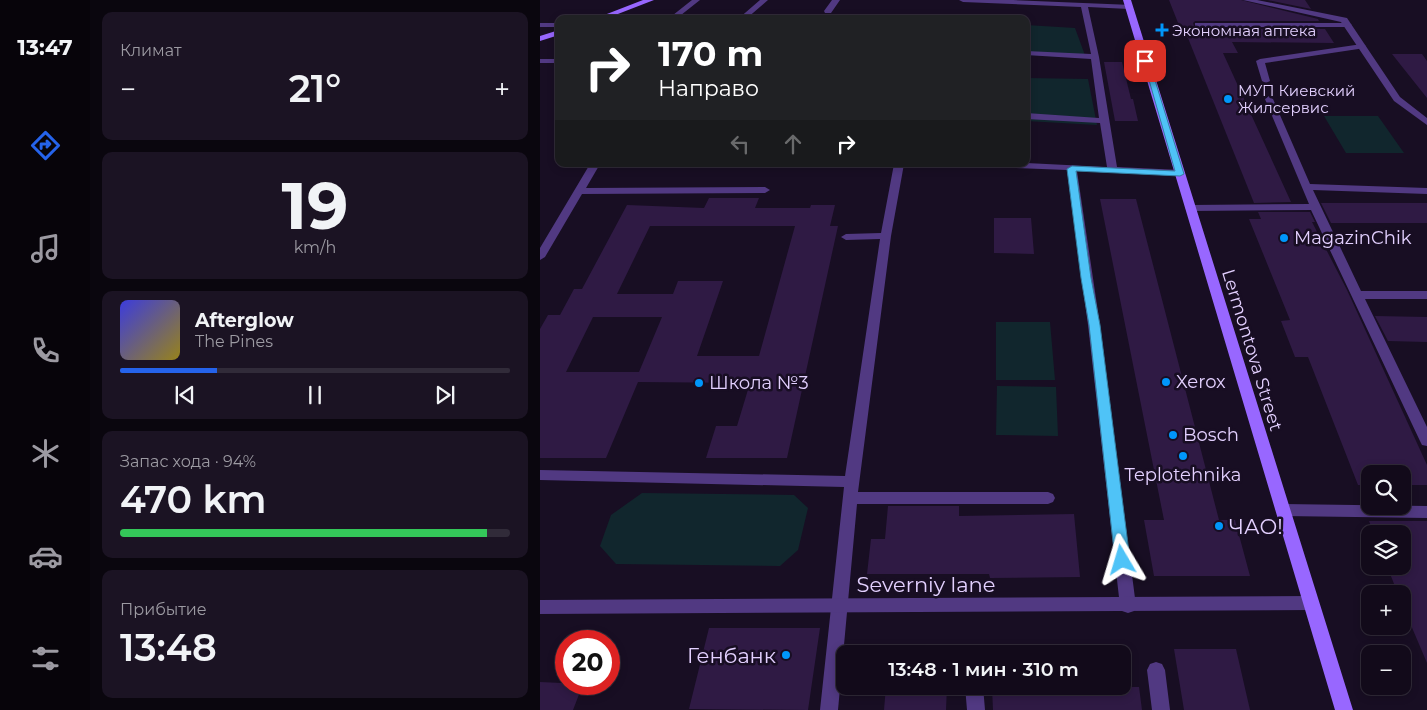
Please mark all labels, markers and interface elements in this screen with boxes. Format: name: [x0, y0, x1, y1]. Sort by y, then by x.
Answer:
place label: Экономная аптека: [1172, 21, 1316, 40]
marker: Экономная аптека: [1156, 24, 1168, 36]
text: 170 m: [658, 32, 763, 75]
text: 13:47: [17, 34, 73, 61]
icon: right: [575, 35, 640, 100]
pin: [1124, 40, 1166, 82]
text: Климат: [120, 41, 182, 60]
icon: arrive: [1131, 47, 1159, 75]
text: 21°: [289, 65, 341, 112]
text: −: [120, 72, 136, 106]
text: +: [494, 72, 510, 106]
text: Направо: [658, 75, 759, 102]
place label: МУП Киевский Жилсервис: [1238, 81, 1355, 117]
marker: МУП Киевский Жилсервис: [1222, 93, 1234, 105]
icon: directions: [28, 128, 63, 163]
icon: left: [726, 130, 754, 158]
icon: ahead: [779, 130, 807, 158]
icon: right: [832, 130, 860, 158]
text: 19: [282, 166, 348, 245]
place label: MagazinChik: [1294, 227, 1412, 249]
icon: music: [28, 231, 63, 266]
marker: MagazinChik: [1278, 232, 1290, 244]
text: km/h: [294, 238, 336, 257]
street label: Lermontova Street: [1217, 266, 1287, 434]
text: Afterglow: [195, 309, 294, 332]
text: The Pines: [195, 332, 273, 351]
icon: phone: [28, 333, 63, 368]
place label: Xerox: [1176, 371, 1226, 393]
place label: Школа №3: [709, 372, 809, 394]
marker: Xerox: [1160, 376, 1172, 388]
marker: Школа №3: [693, 377, 705, 389]
icon: previous: [171, 381, 199, 409]
icon: pause: [301, 381, 329, 409]
icon: next: [431, 381, 459, 409]
place label: Bosch: [1183, 424, 1239, 446]
marker: Bosch: [1167, 429, 1179, 441]
icon: climate: [28, 436, 63, 471]
marker: Teplotehnika: [1177, 450, 1189, 462]
text: Запас хода · 94%: [120, 452, 256, 471]
place label: Teplotehnika: [1125, 464, 1241, 486]
map controls: [1361, 465, 1411, 695]
button: search: [1361, 465, 1411, 515]
text: 470 km: [120, 476, 266, 523]
place label: ЧАО!: [1229, 514, 1283, 539]
marker: ЧАО!: [1213, 520, 1225, 532]
button: layers: [1361, 525, 1411, 575]
position arrow: [1095, 533, 1147, 585]
icon: car: [28, 539, 63, 574]
street label: Severniy lane: [857, 572, 995, 597]
button: +: [1361, 585, 1411, 635]
text: Прибытие: [120, 600, 207, 619]
text: 13:48: [120, 624, 217, 671]
speed limit sign: 20: [555, 630, 620, 695]
icon: filters: [28, 641, 63, 676]
place label: Генбанк: [687, 643, 776, 668]
button: −: [1361, 645, 1411, 695]
marker: Генбанк: [780, 649, 792, 661]
text: 13:48 · 1 мин · 310 m: [888, 658, 1079, 681]

